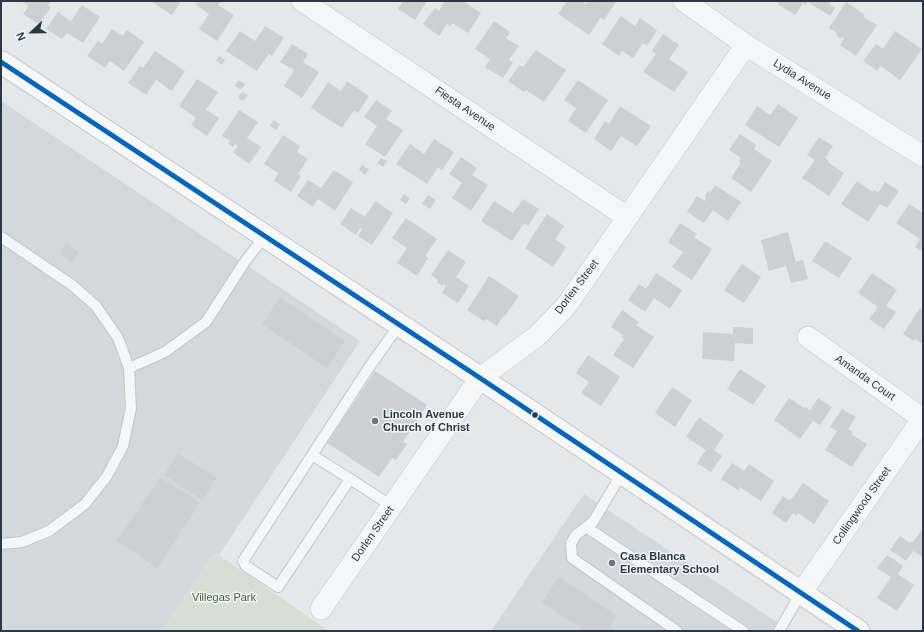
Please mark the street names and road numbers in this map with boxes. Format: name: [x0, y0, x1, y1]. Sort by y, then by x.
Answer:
street label: Lydia Avenue: [770, 57, 834, 103]
street label: Fiesta Avenue: [432, 84, 498, 134]
street label: Dorlen Street: [552, 257, 602, 317]
street label: Amanda Court: [832, 352, 898, 404]
street label: Collingwood Street: [830, 464, 894, 548]
street label: Dorlen Street: [349, 504, 397, 564]

